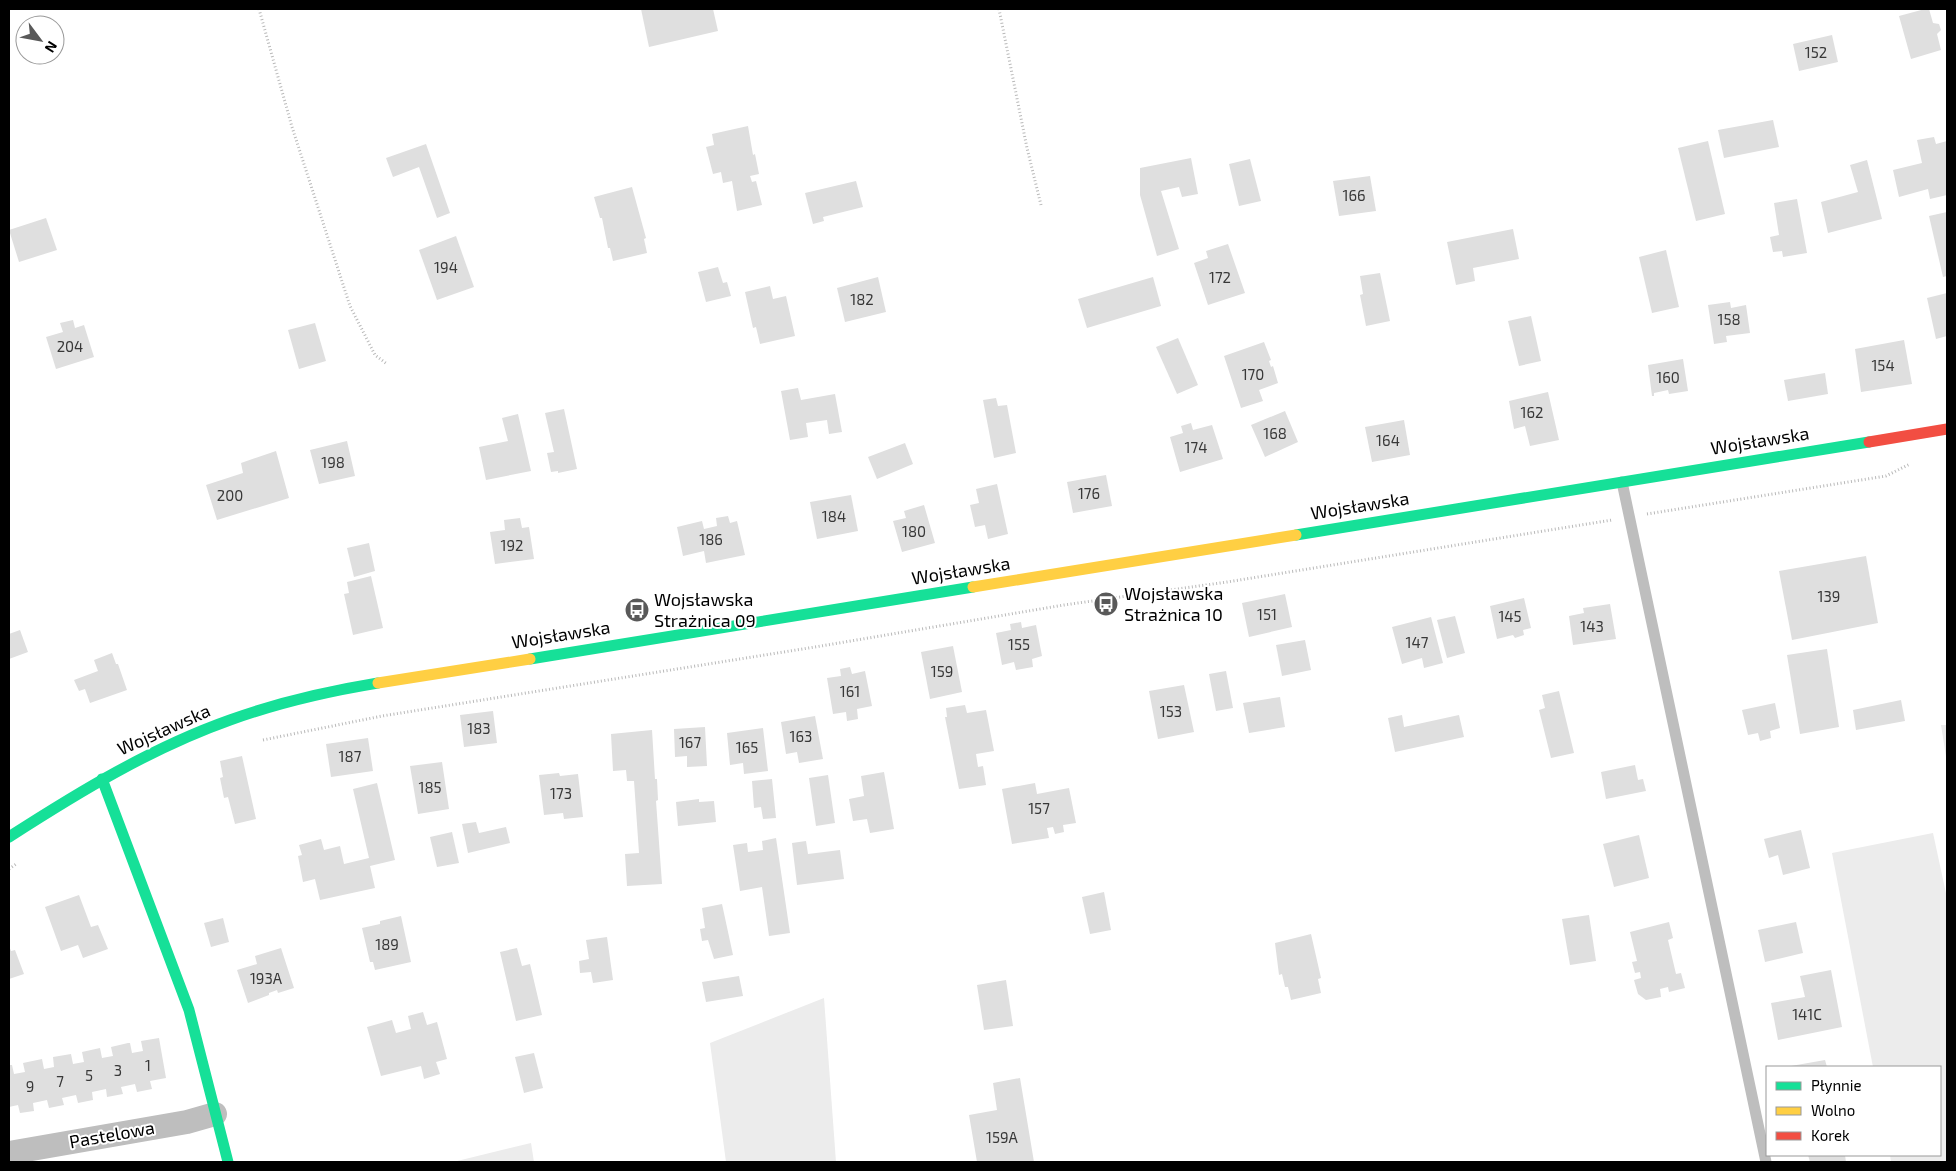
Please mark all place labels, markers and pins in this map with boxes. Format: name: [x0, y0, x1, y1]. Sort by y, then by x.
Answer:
place label: Wojsławska Strażnica 10: [1124, 582, 1223, 625]
place label: Wojsławska Strażnica 09: [654, 588, 756, 631]
bus stop icon: Wojsławska Strażnica 10: [1093, 591, 1119, 617]
bus stop icon: Wojsławska Strażnica 09: [624, 597, 650, 623]

